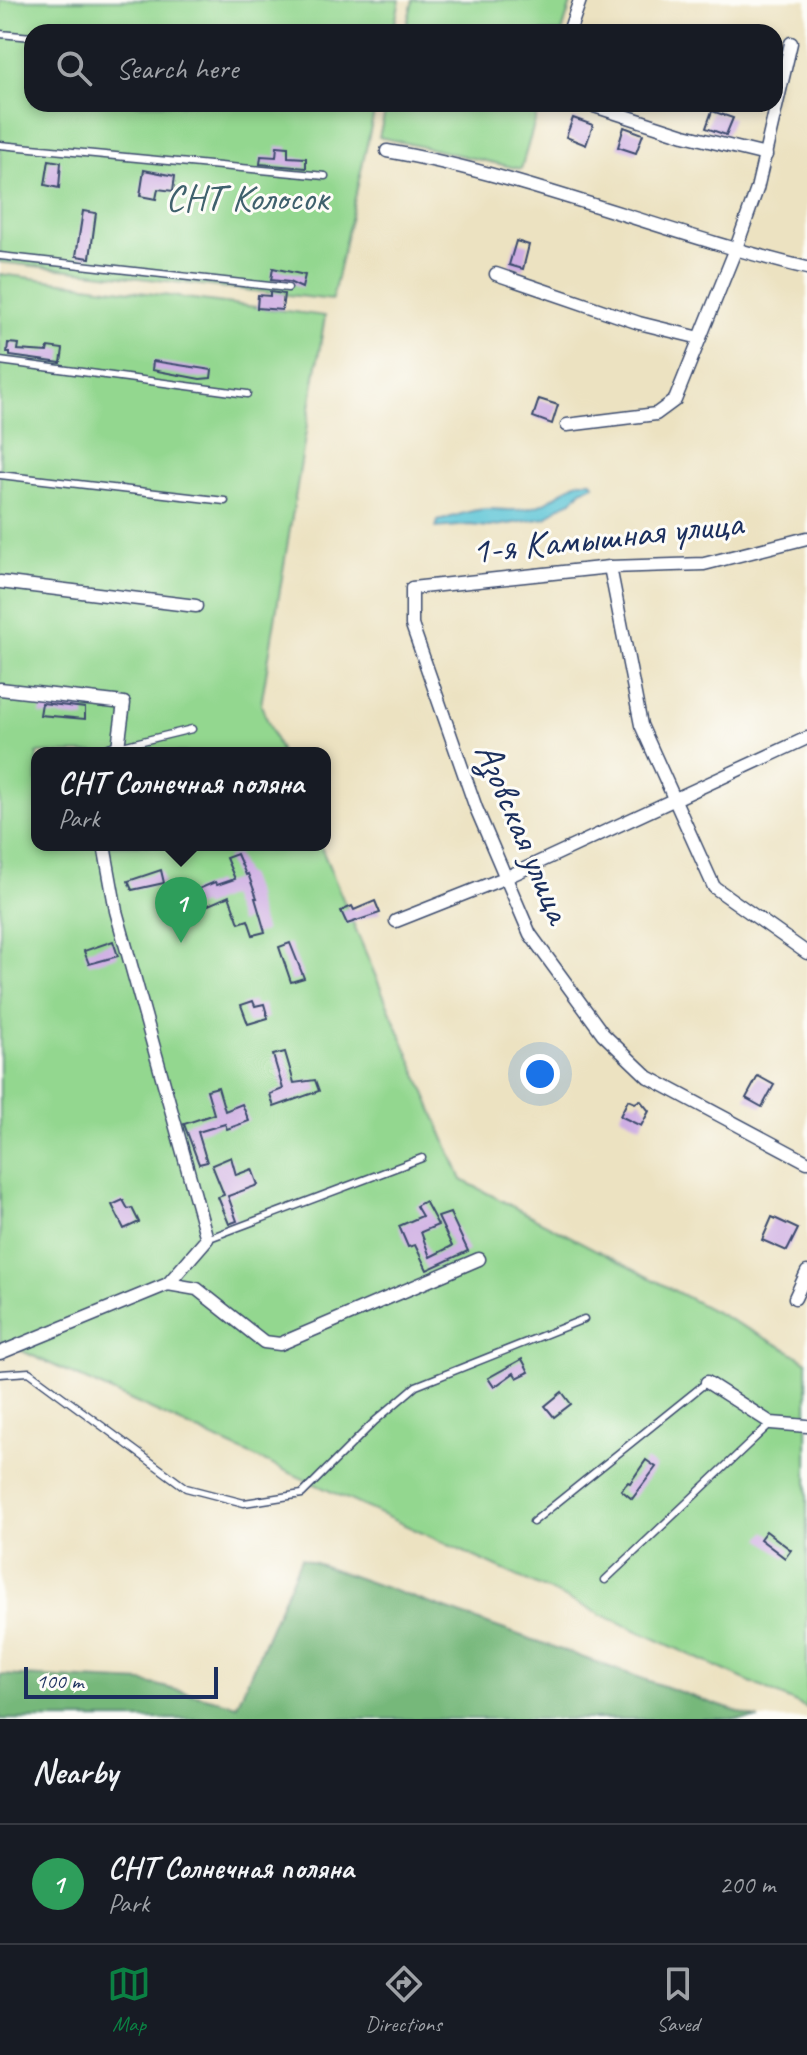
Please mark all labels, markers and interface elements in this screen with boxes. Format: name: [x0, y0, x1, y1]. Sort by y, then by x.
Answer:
search box: [24, 24, 783, 112]
icon: search: [52, 46, 96, 90]
text: Search here: [116, 49, 238, 87]
park label: СНТ Колосок: [165, 174, 331, 221]
street label: 1-я Камышная улица: [469, 499, 748, 574]
street label: Азовская улица: [465, 735, 584, 932]
popup: [31, 747, 331, 851]
text: СНТ Солнечная поляна: [58, 764, 304, 802]
text: Park: [58, 802, 99, 835]
pin: 1: [155, 877, 207, 943]
your location: [520, 1054, 560, 1094]
scale bar: [24, 1663, 218, 1699]
text: 100 m: [36, 1667, 83, 1695]
text: Nearby: [32, 1750, 118, 1793]
text: СНТ Солнечная поляна: [108, 1849, 354, 1887]
text: 1: [52, 1868, 64, 1901]
text: 200 m: [719, 1868, 775, 1901]
text: Park: [108, 1887, 149, 1920]
tab: Map: [107, 1962, 151, 2038]
tab: Directions: [365, 1962, 442, 2038]
tab: Saved: [656, 1962, 700, 2038]

